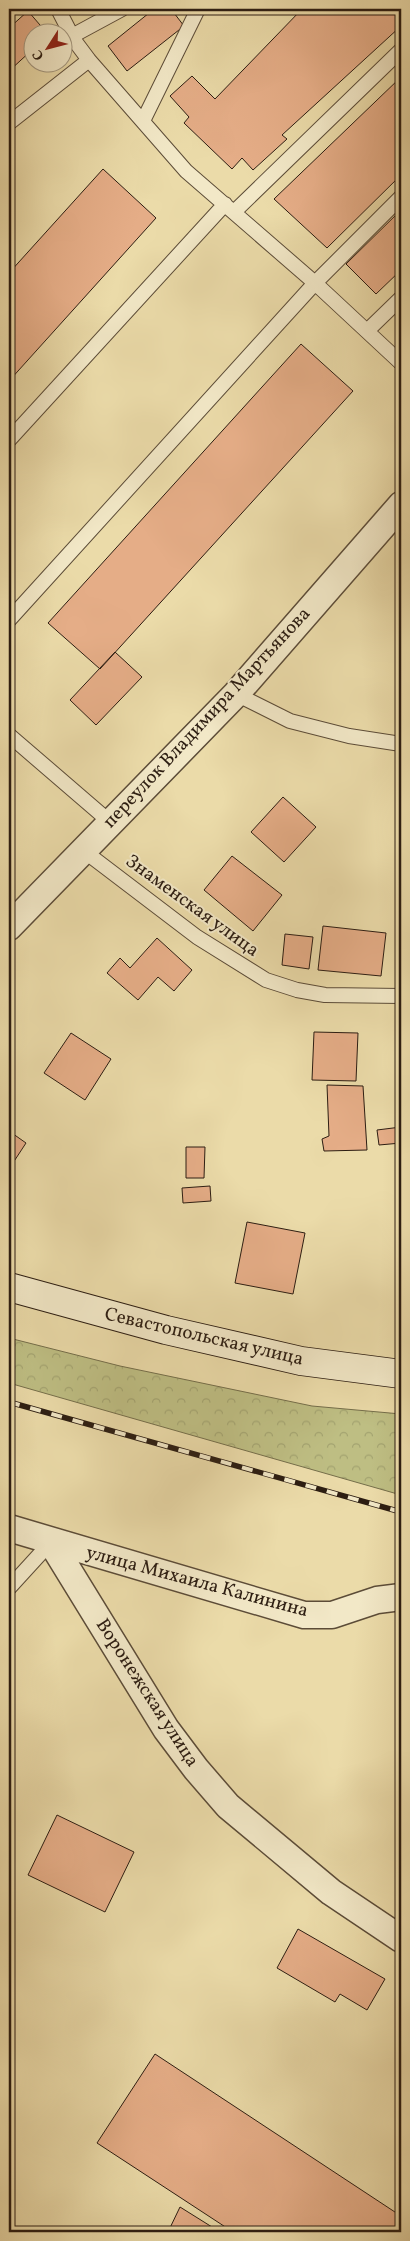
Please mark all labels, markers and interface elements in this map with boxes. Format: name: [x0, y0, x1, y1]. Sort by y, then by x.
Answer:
north arrow: [22, 22, 72, 72]
text: С: [28, 46, 49, 64]
street label: переулок Владимира Мартьянова: [97, 602, 317, 834]
street label: Знаменская улица: [120, 849, 264, 963]
street label: Севастопольская улица: [102, 1301, 306, 1373]
street label: улица Михаила Калинина: [83, 1540, 311, 1624]
street label: Воронежская улица: [89, 1614, 205, 1772]

